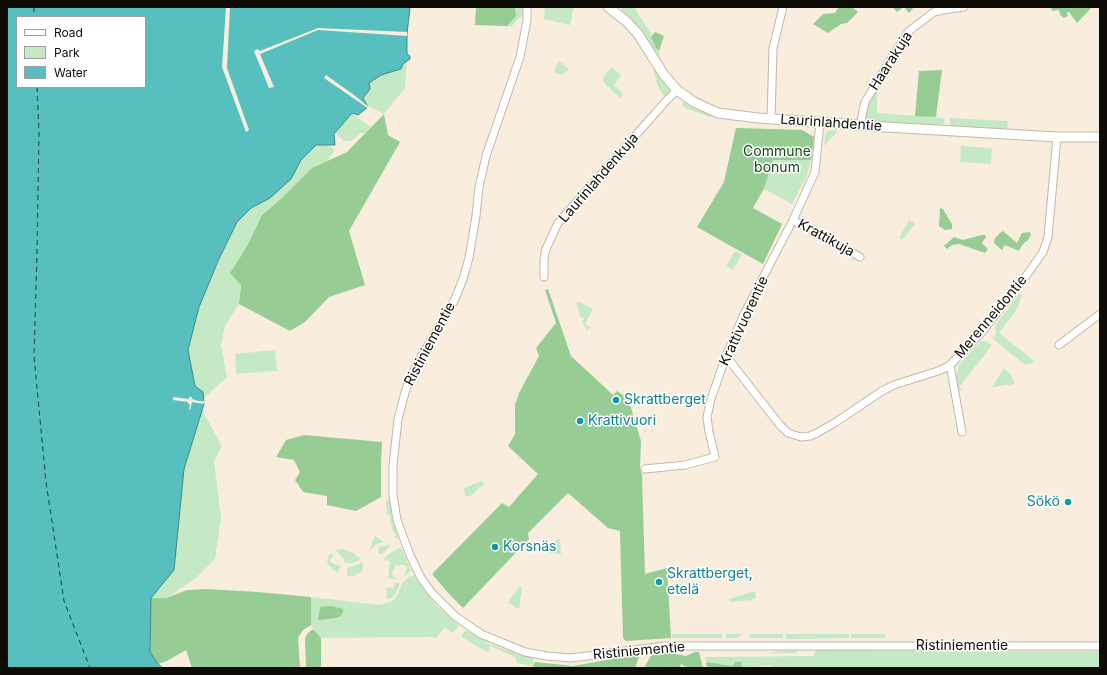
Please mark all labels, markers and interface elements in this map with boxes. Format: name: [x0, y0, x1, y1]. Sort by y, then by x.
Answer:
legend: [16, 16, 146, 88]
text: Road: [54, 25, 83, 40]
street label: Haarakuja: [866, 29, 916, 93]
text: Park: [54, 45, 80, 60]
text: Water: [54, 65, 87, 80]
street label: Laurinlahdentie: [780, 111, 882, 135]
street label: Laurinlahdenkuja: [556, 130, 642, 226]
park label: Commune bonum: [743, 144, 811, 176]
street label: Krattikuja: [795, 216, 857, 260]
street label: Merenneidontie: [951, 272, 1031, 362]
street label: Krattivuorentie: [716, 274, 772, 368]
street label: Ristiniementie: [401, 299, 459, 389]
place label: Skrattberget: [624, 392, 706, 408]
marker: Skrattberget: [611, 395, 621, 405]
place label: Krattivuori: [588, 413, 656, 429]
marker: Krattivuori: [575, 416, 585, 426]
place label: Sökö: [1027, 494, 1060, 510]
marker: Sökö: [1063, 497, 1073, 507]
place label: Korsnäs: [503, 539, 556, 555]
marker: Korsnäs: [490, 542, 500, 552]
place label: Skrattberget, etelä: [667, 566, 753, 598]
marker: Skrattberget, etelä: [654, 577, 664, 587]
street label: Ristiniementie: [916, 638, 1008, 654]
street label: Ristiniementie: [592, 639, 686, 663]

